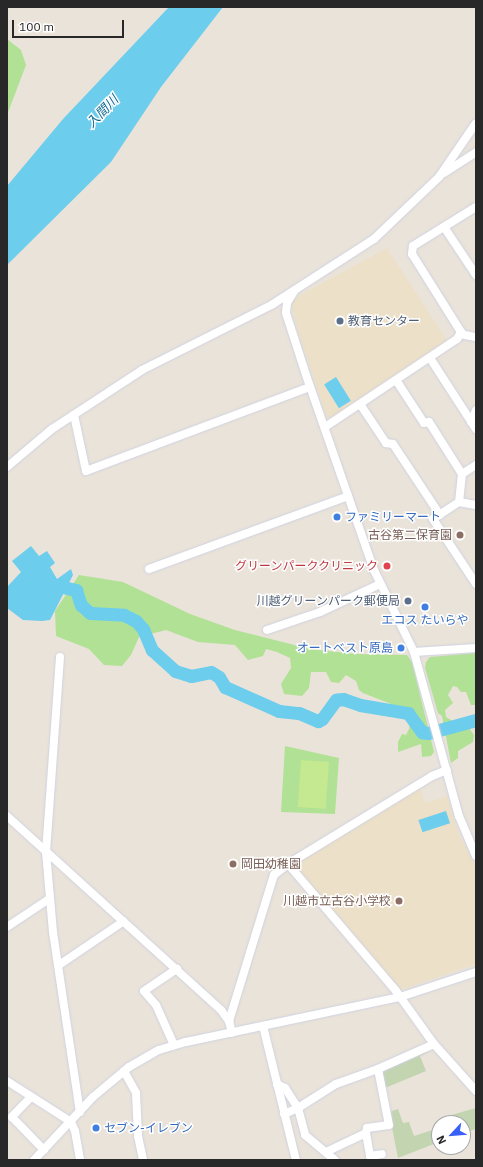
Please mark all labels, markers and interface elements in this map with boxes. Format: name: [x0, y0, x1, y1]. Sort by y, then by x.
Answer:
scale bar: [14, 12, 126, 38]
text: 100 m: [19, 19, 54, 34]
water label: 入間川: [84, 93, 122, 131]
place label: 教育センター: [348, 314, 420, 328]
marker: 教育センター: [335, 316, 345, 326]
place label: ファミリーマート: [345, 510, 441, 524]
marker: ファミリーマート: [332, 512, 342, 522]
place label: 古谷第二保育園: [368, 528, 452, 542]
marker: 古谷第二保育園: [455, 530, 465, 540]
place label: グリーンパーククリニック: [234, 559, 378, 573]
marker: グリーンパーククリニック: [381, 560, 393, 572]
place label: 川越グリーンパーク郵便局: [256, 594, 400, 608]
marker: 川越グリーンパーク郵便局: [403, 596, 413, 606]
marker: エコス たいらや: [420, 602, 430, 612]
place label: エコス たいらや: [382, 613, 468, 627]
place label: オートベスト原島: [297, 641, 393, 655]
marker: オートベスト原島: [396, 643, 406, 653]
place label: 岡田幼稚園: [241, 857, 301, 871]
marker: 岡田幼稚園: [228, 859, 238, 869]
place label: 川越市立古谷小学校: [283, 894, 391, 908]
marker: 川越市立古谷小学校: [394, 896, 404, 906]
north arrow: [431, 1115, 471, 1155]
place label: セブン-イレブン: [104, 1121, 193, 1135]
marker: セブン-イレブン: [91, 1123, 101, 1133]
text: N: [433, 1133, 449, 1146]

